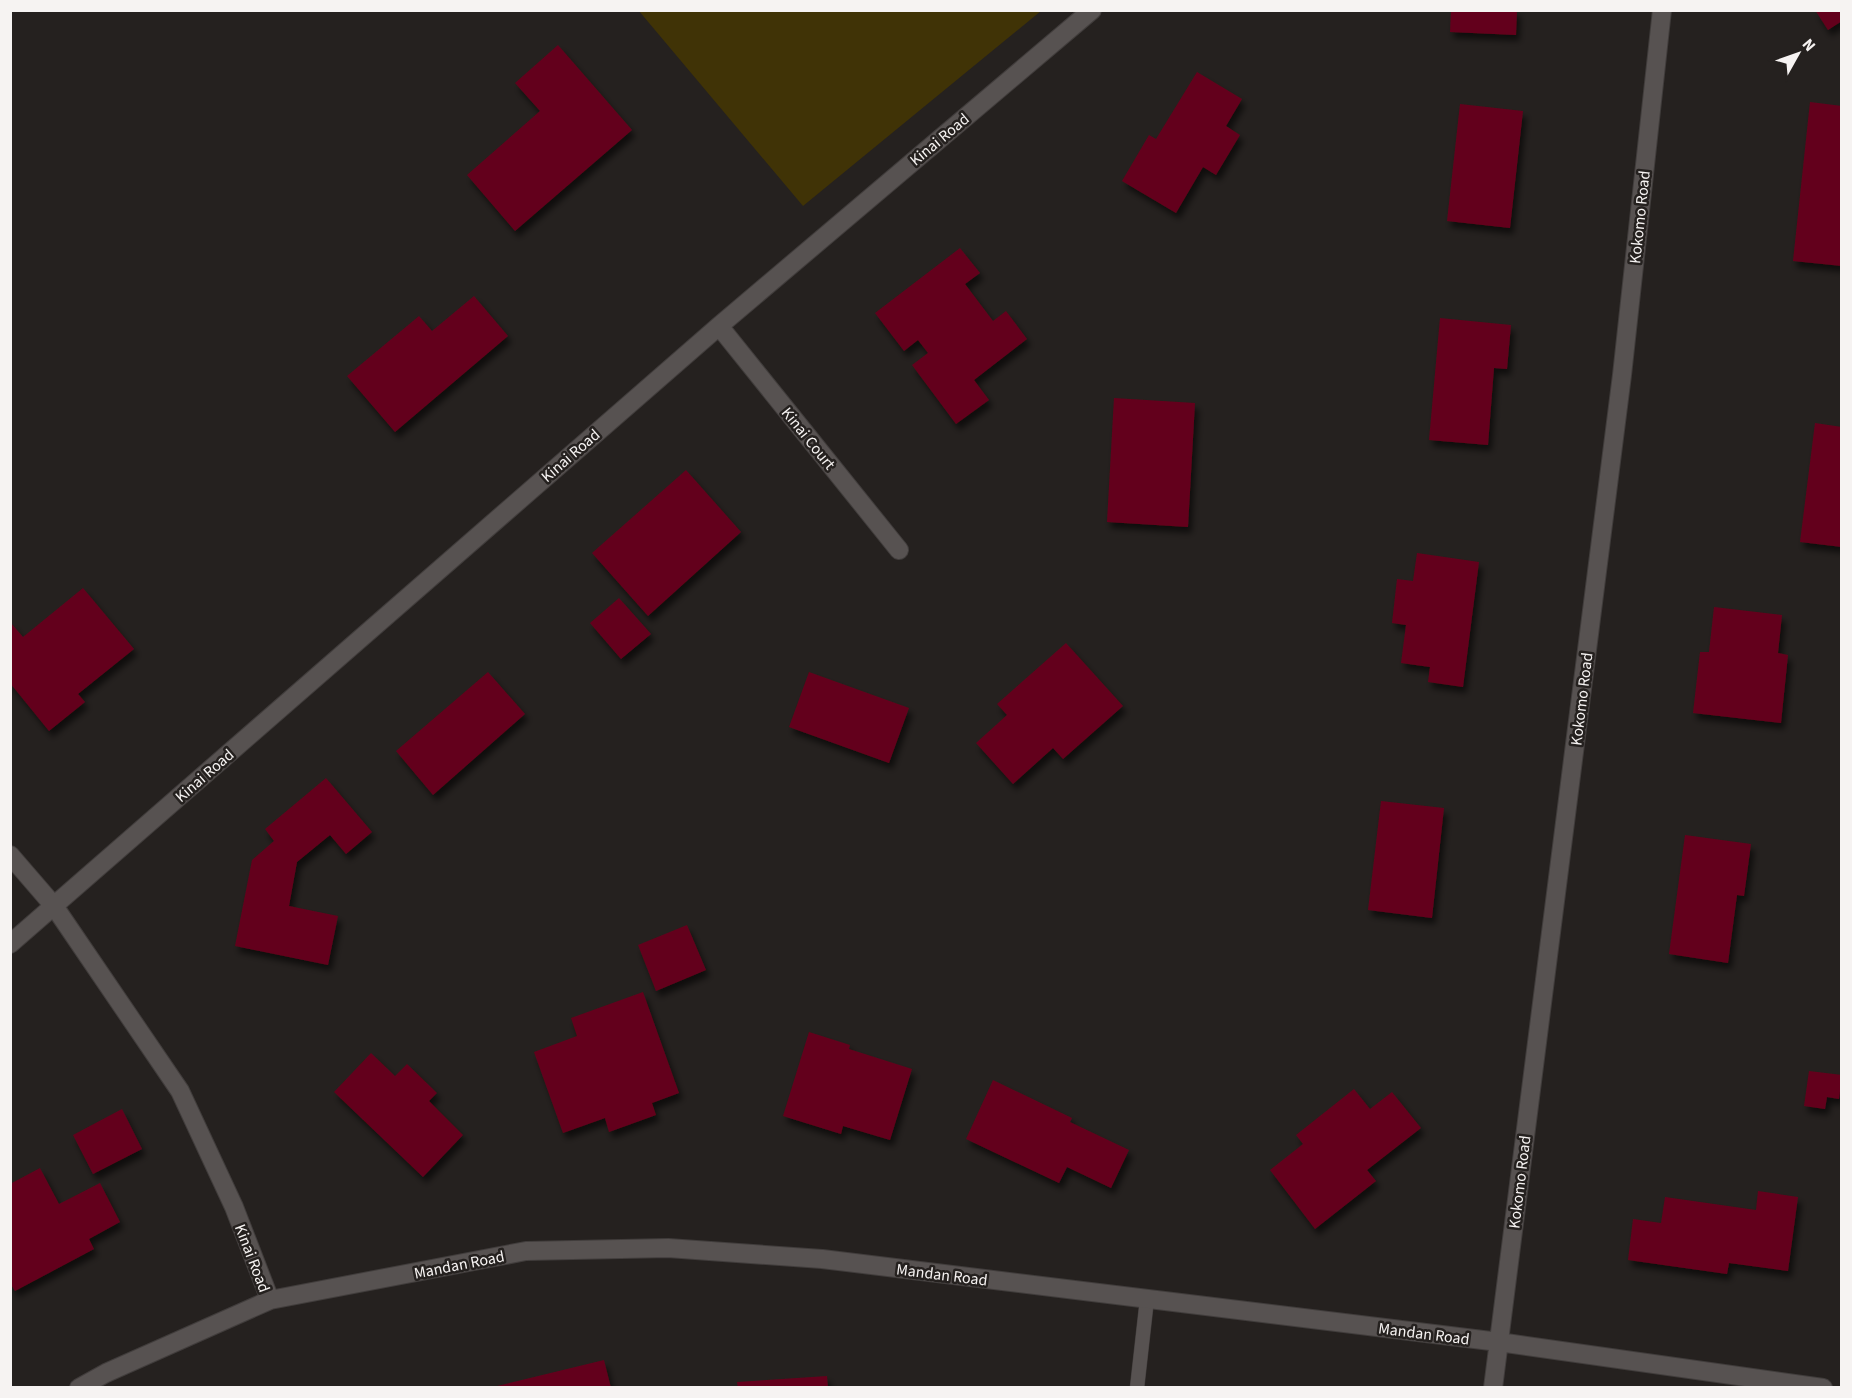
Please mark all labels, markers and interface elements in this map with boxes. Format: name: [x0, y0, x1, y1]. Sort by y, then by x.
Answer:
north arrow: [1768, 24, 1828, 84]
text: N: [1797, 34, 1821, 56]
street label: Kinai Road: [905, 108, 974, 171]
street label: Kokomo Road: [1624, 169, 1656, 265]
street label: Kinai Court: [776, 403, 841, 475]
street label: Kinai Road: [536, 424, 605, 488]
street label: Kokomo Road: [1565, 651, 1599, 747]
street label: Kinai Road: [170, 744, 239, 808]
street label: Kokomo Road: [1503, 1134, 1537, 1230]
street label: Kinai Road: [229, 1221, 275, 1296]
street label: Mandan Road: [412, 1245, 506, 1285]
street label: Mandan Road: [895, 1258, 989, 1291]
street label: Mandan Road: [1377, 1317, 1471, 1350]

